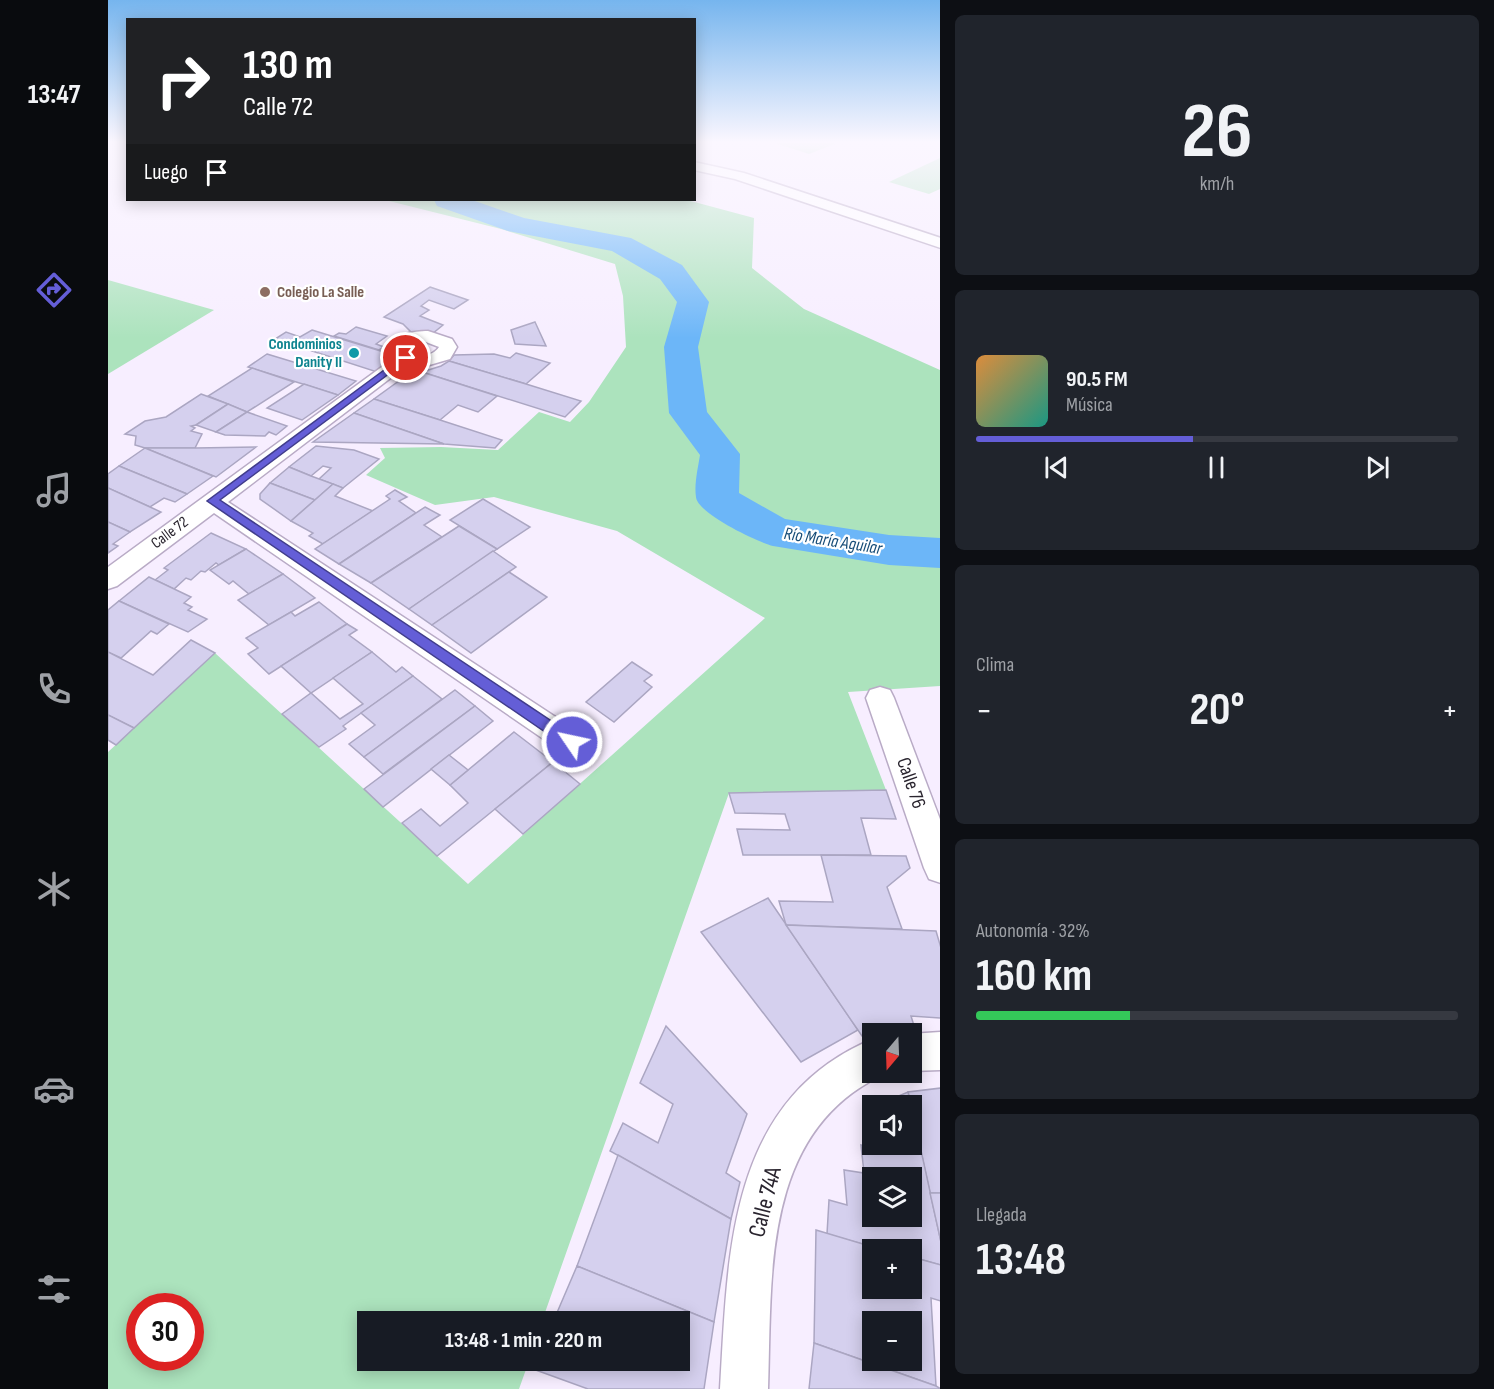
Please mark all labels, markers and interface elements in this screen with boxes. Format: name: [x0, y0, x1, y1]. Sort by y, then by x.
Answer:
text: 130 m: [243, 40, 333, 91]
icon: right: [144, 42, 222, 120]
text: 13:47: [28, 79, 80, 111]
text: 26: [1182, 86, 1252, 179]
text: Calle 72: [243, 91, 313, 123]
icon: arrive: [200, 156, 233, 189]
text: Luego: [144, 159, 188, 186]
text: km/h: [1200, 172, 1234, 196]
icon: directions: [33, 269, 75, 311]
place label: Colegio La Salle: [277, 283, 364, 302]
marker: Colegio La Salle: [258, 285, 272, 299]
pin: [380, 332, 431, 383]
place label: Condominios Danity II: [269, 335, 342, 372]
icon: arrive: [389, 341, 422, 374]
marker: Condominios Danity II: [347, 346, 361, 360]
text: 90.5 FM: [1066, 366, 1128, 393]
text: Música: [1066, 393, 1113, 417]
icon: previous: [1040, 451, 1073, 484]
icon: pause: [1200, 451, 1233, 484]
icon: next: [1361, 451, 1394, 484]
icon: music: [33, 469, 75, 511]
street label: Calle 72: [148, 513, 192, 553]
water label: Río María Aguilar: [782, 523, 884, 559]
text: Clima: [976, 653, 1014, 677]
icon: phone: [33, 668, 75, 710]
text: 20°: [1189, 683, 1245, 738]
text: −: [976, 691, 992, 731]
text: +: [1442, 691, 1458, 731]
position arrow: [540, 710, 604, 774]
street label: Calle 76: [891, 754, 931, 812]
icon: climate: [33, 868, 75, 910]
text: Autonomía · 32%: [976, 919, 1090, 943]
text: 160 km: [976, 949, 1092, 1004]
north arrow: [862, 1023, 922, 1083]
map controls: [862, 1023, 922, 1371]
icon: car: [33, 1068, 75, 1110]
button: sound: [862, 1095, 922, 1155]
street label: Calle 74A: [742, 1163, 788, 1240]
button: layers: [862, 1167, 922, 1227]
text: Llegada: [976, 1203, 1027, 1227]
text: 13:48: [976, 1233, 1066, 1288]
button: +: [862, 1239, 922, 1299]
icon: filters: [33, 1268, 75, 1310]
speed limit sign: 30: [126, 1293, 204, 1371]
button: −: [862, 1311, 922, 1371]
text: 13:48 · 1 min · 220 m: [445, 1327, 602, 1354]

